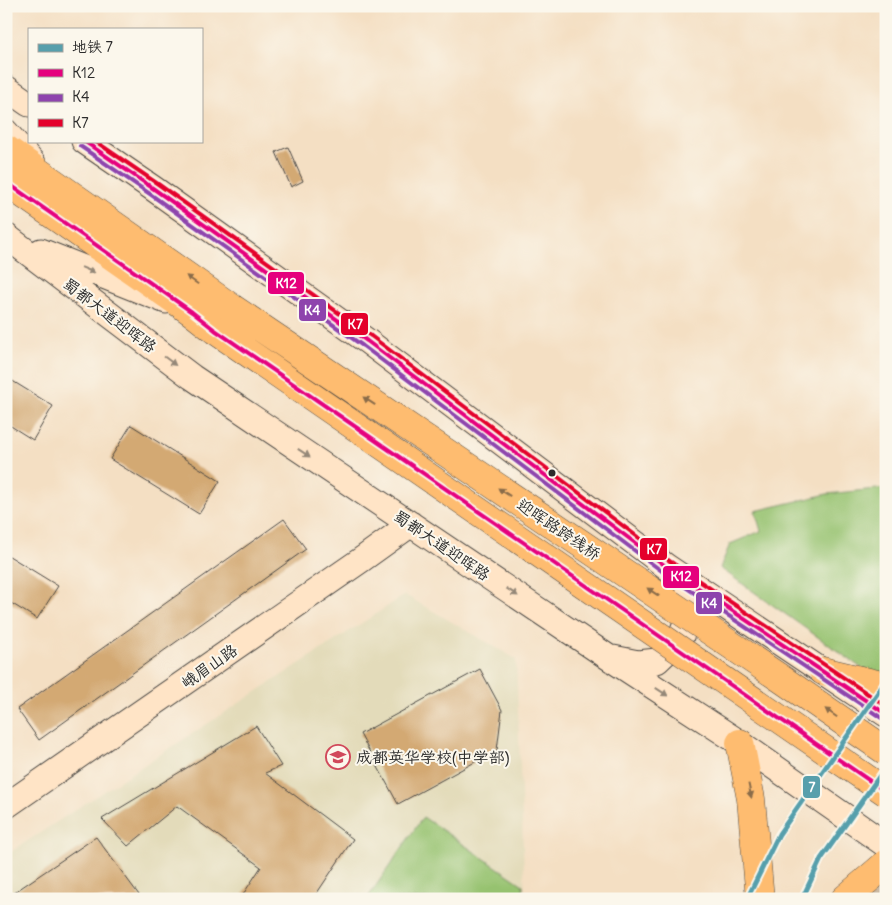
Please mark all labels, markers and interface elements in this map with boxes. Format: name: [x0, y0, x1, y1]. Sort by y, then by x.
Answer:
legend: [28, 28, 202, 142]
text: 地铁 7: [72, 37, 113, 56]
text: K12: [72, 63, 95, 82]
text: K4: [72, 87, 90, 106]
text: K7: [72, 113, 89, 132]
one-way arrow: [81, 267, 95, 275]
line badge: K12: [267, 271, 305, 295]
street label: 蜀都大道迎晖路: [59, 273, 161, 357]
text: K12: [275, 274, 297, 292]
one-way arrow: [185, 275, 199, 285]
line badge: K4: [298, 298, 327, 322]
text: K4: [304, 301, 320, 319]
line badge: K7: [340, 312, 369, 336]
text: K7: [347, 315, 363, 333]
one-way arrow: [163, 356, 177, 366]
one-way arrow: [363, 396, 376, 406]
one-way arrow: [298, 448, 311, 458]
unlabelled marker: [547, 468, 557, 478]
one-way arrow: [497, 487, 511, 497]
street label: 迎晖路跨线桥: [514, 494, 604, 564]
street label: 蜀都大道迎晖路: [390, 505, 494, 585]
line badge: K7: [639, 537, 668, 561]
text: K7: [646, 540, 662, 558]
line badge: K12: [662, 565, 700, 589]
text: K12: [670, 567, 692, 585]
one-way arrow: [505, 587, 519, 597]
one-way arrow: [647, 587, 660, 597]
line badge: K4: [695, 591, 723, 615]
text: K4: [701, 594, 717, 612]
street label: 峨眉山路: [177, 639, 241, 693]
one-way arrow: [655, 687, 668, 697]
one-way arrow: [824, 708, 838, 718]
school or university icon: 成都英华学校(中学部): [325, 744, 351, 770]
place label: 成都英华学校(中学部): [356, 747, 510, 767]
line badge: 7: [802, 775, 821, 799]
text: 7: [809, 778, 816, 796]
one-way arrow: [746, 783, 754, 799]

